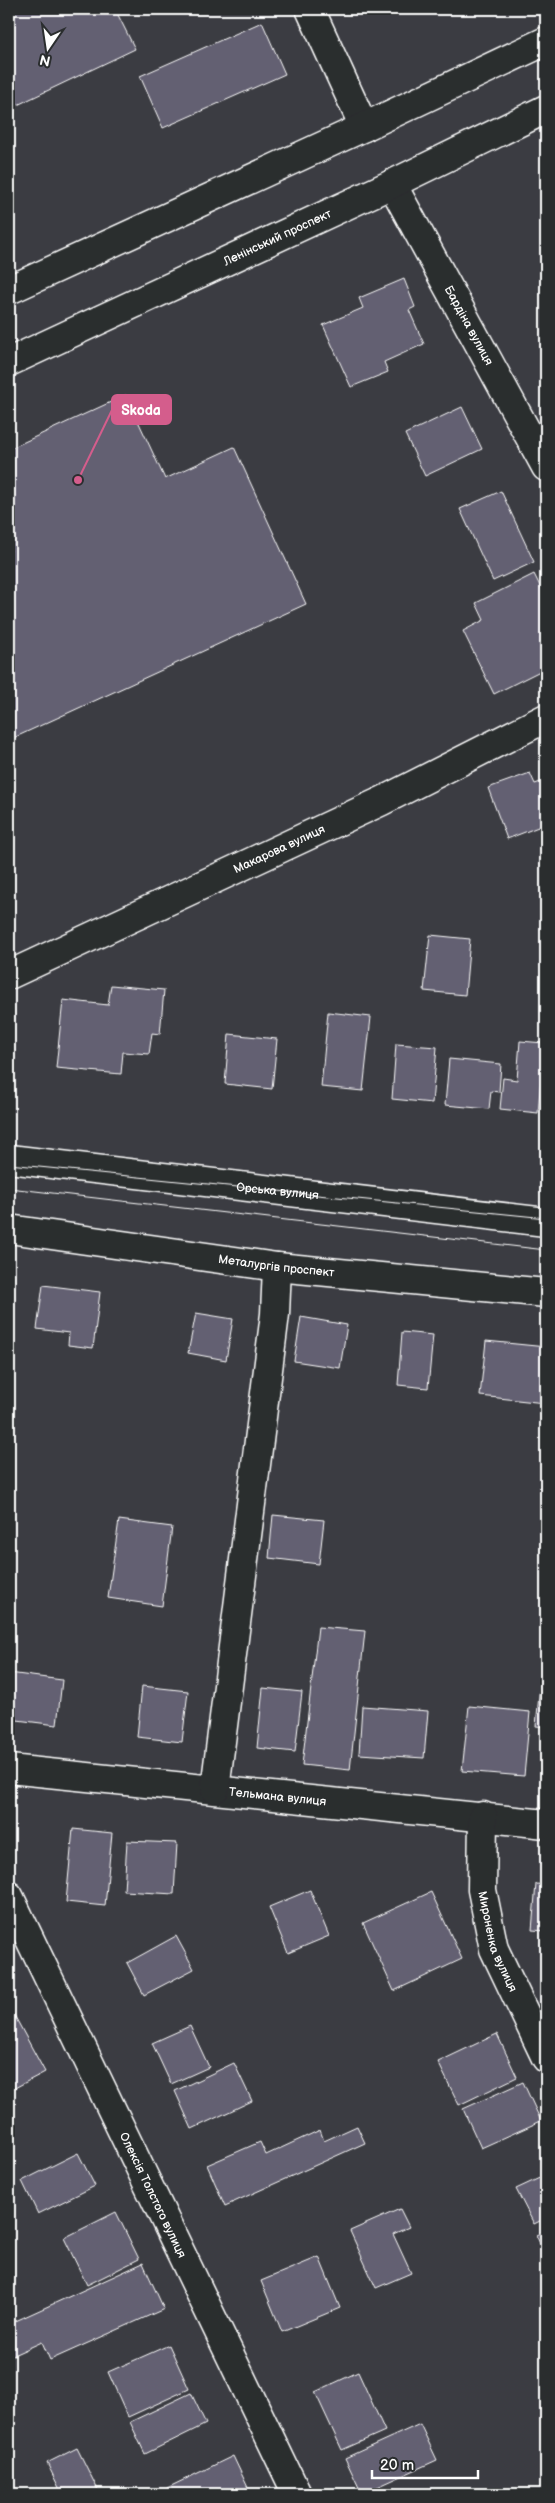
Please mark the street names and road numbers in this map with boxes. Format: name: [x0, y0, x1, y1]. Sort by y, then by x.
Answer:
street label: Ленінський проспект: [220, 206, 334, 269]
street label: Бардіна вулиця: [441, 283, 497, 368]
street label: Макарова вулиця: [231, 821, 327, 877]
street label: Орська вулиця: [236, 1179, 320, 1203]
street label: Металургів проспект: [217, 1251, 336, 1280]
street label: Тельмана вулиця: [228, 1784, 327, 1809]
street label: Мироненка вулиця: [475, 1890, 521, 1995]
street label: Олексія Толстого вулиця: [116, 2130, 190, 2261]

